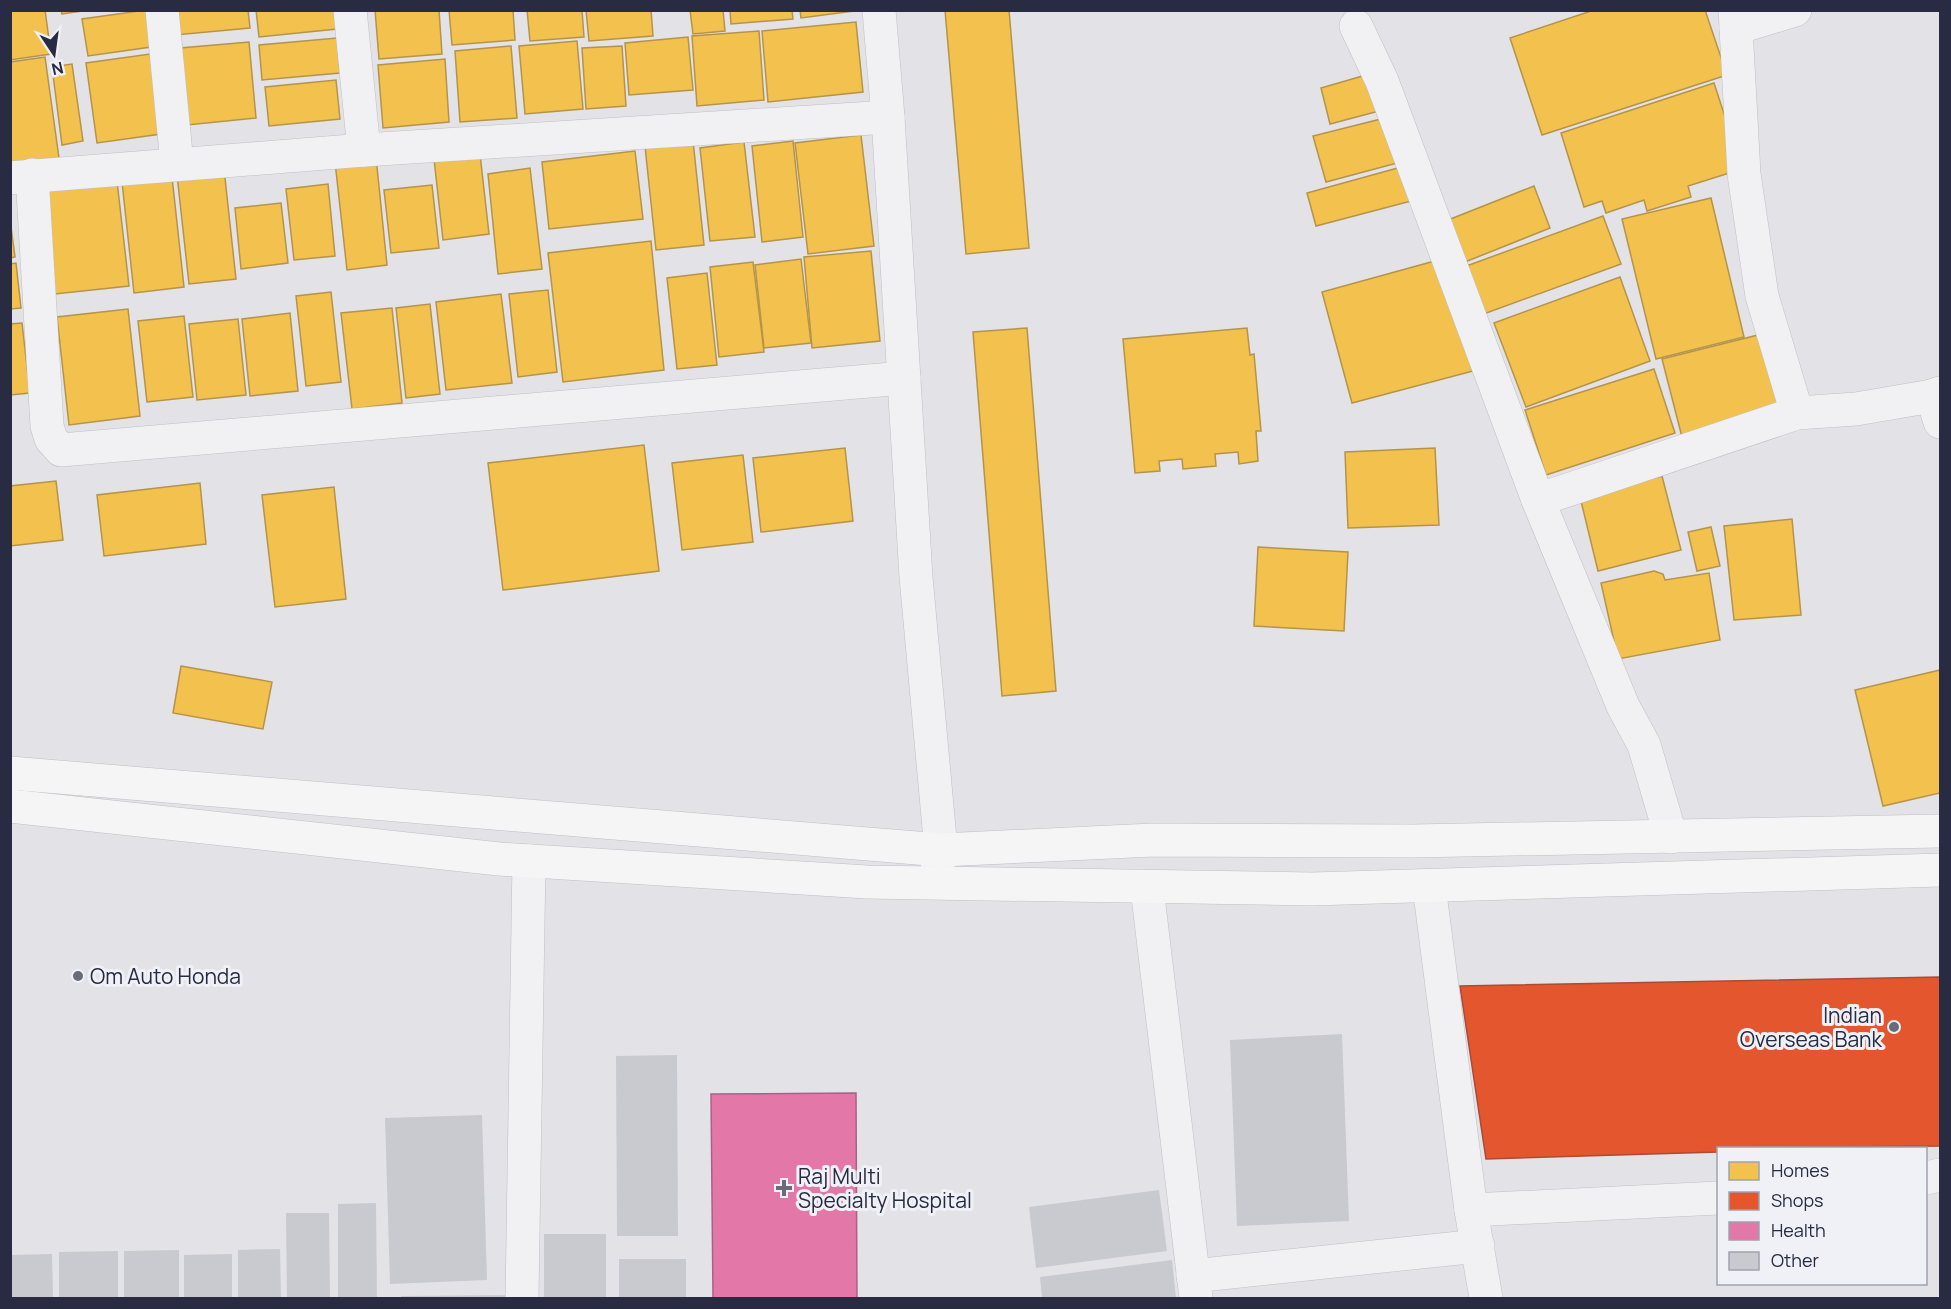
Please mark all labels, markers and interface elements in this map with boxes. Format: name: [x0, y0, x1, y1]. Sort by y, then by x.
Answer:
north arrow: [24, 24, 84, 84]
text: N: [49, 57, 65, 81]
place label: Om Auto Honda: [90, 962, 241, 990]
marker: Om Auto Honda: [71, 969, 85, 983]
place label: Indian Overseas Bank: [1740, 1001, 1883, 1053]
marker: Indian Overseas Bank: [1887, 1020, 1901, 1034]
legend: [1717, 1147, 1927, 1285]
text: Homes: [1771, 1158, 1829, 1182]
place label: Raj Multi Specialty Hospital: [798, 1162, 972, 1214]
marker: Raj Multi Specialty Hospital: [775, 1179, 793, 1197]
text: Shops: [1771, 1188, 1823, 1212]
text: Health: [1771, 1218, 1826, 1242]
text: Other: [1771, 1248, 1819, 1272]

